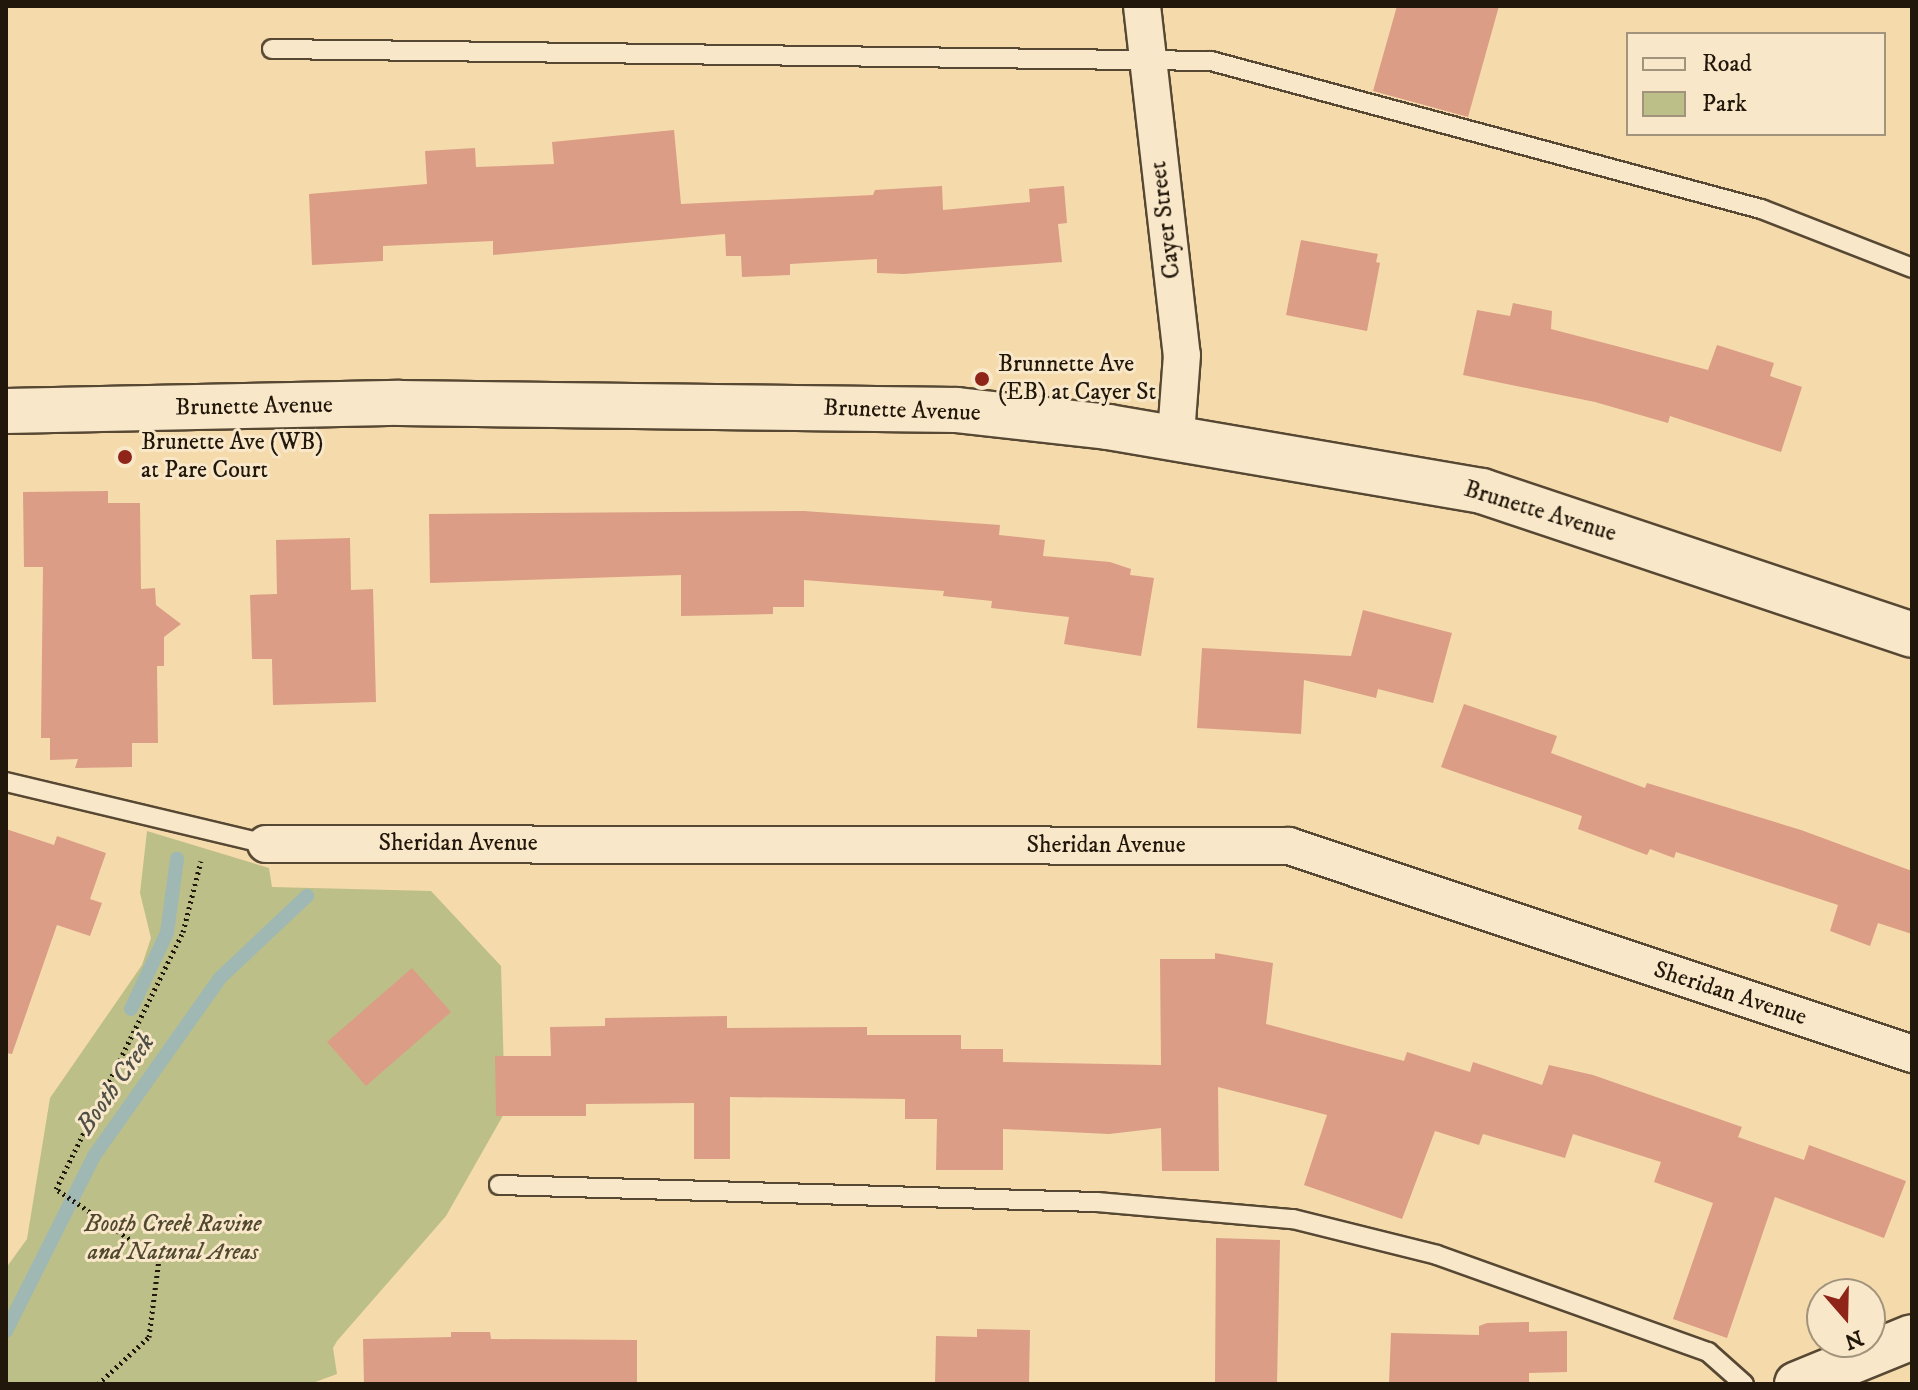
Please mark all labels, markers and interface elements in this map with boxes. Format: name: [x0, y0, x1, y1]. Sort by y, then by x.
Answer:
legend: [1626, 32, 1886, 136]
text: Road: [1702, 49, 1752, 79]
text: Park: [1702, 89, 1747, 119]
street label: Cayer Street: [1145, 160, 1187, 280]
place label: Brunnette Ave (EB) at Cayer St: [998, 351, 1156, 407]
marker: Brunnette Ave (EB) at Cayer St: [973, 370, 991, 388]
street label: Brunette Avenue: [175, 391, 333, 423]
street label: Brunette Avenue: [823, 394, 981, 428]
place label: Brunette Ave (WB) at Pare Court: [141, 429, 323, 485]
marker: Brunette Ave (WB) at Pare Court: [116, 448, 134, 466]
street label: Brunette Avenue: [1460, 475, 1620, 549]
street label: Sheridan Avenue: [378, 830, 538, 858]
street label: Sheridan Avenue: [1026, 832, 1186, 860]
street label: Sheridan Avenue: [1650, 956, 1810, 1032]
water label: Booth Creek: [70, 1028, 162, 1140]
park label: Booth Creek Ravine and Natural Areas: [85, 1211, 261, 1267]
north arrow: [1806, 1278, 1886, 1358]
text: N: [1841, 1323, 1867, 1355]

